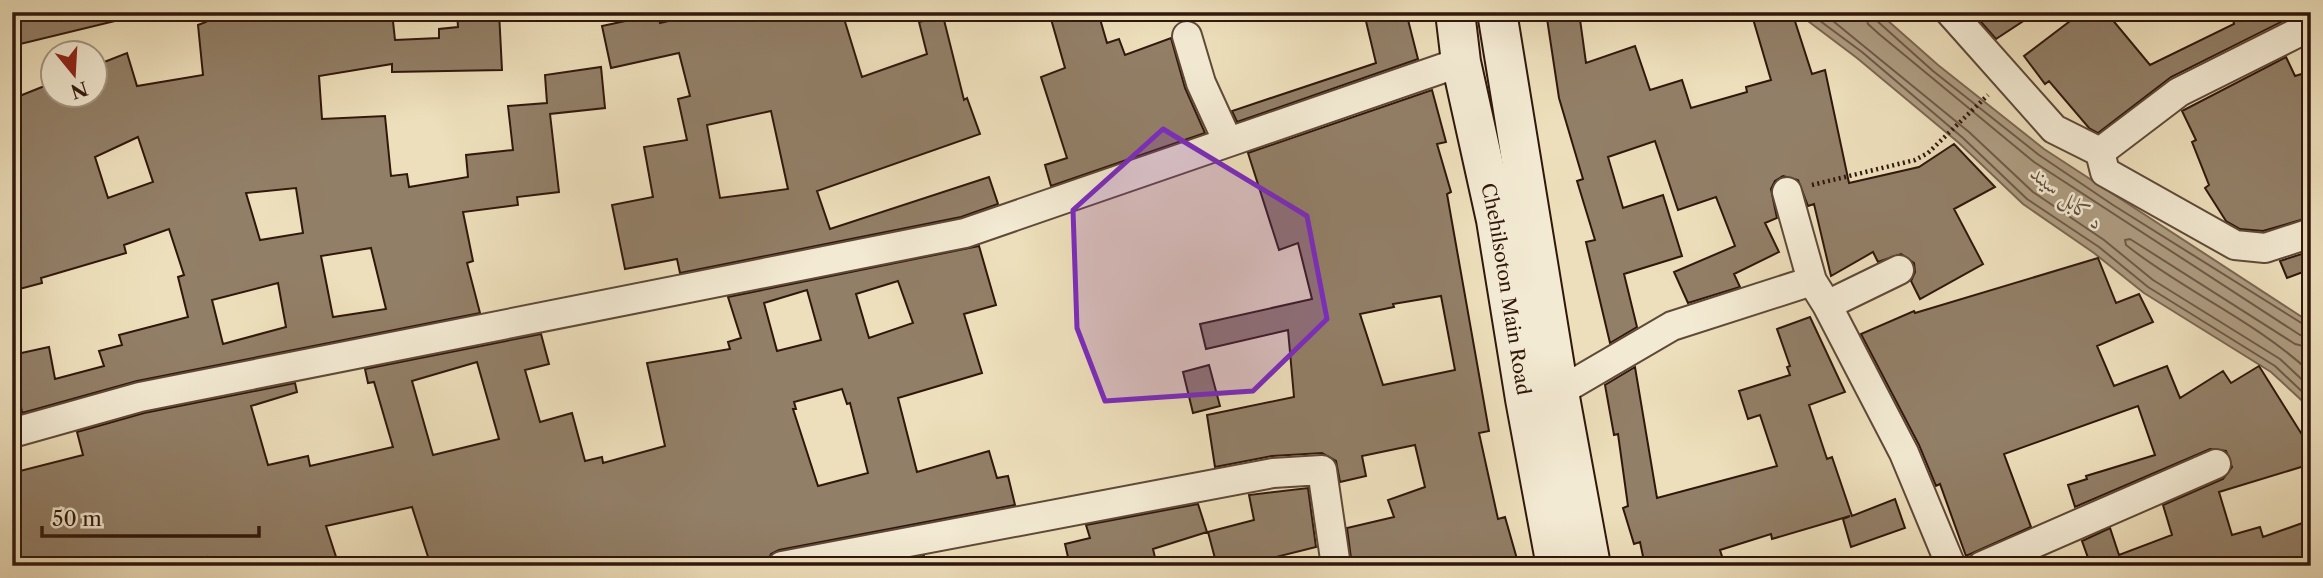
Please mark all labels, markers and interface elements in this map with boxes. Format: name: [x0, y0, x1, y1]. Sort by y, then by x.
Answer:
north arrow: [38, 38, 108, 108]
text: N: [68, 76, 91, 103]
water label: د کابل سيند: [2024, 161, 2109, 237]
street label: Chehilsoton Main Road: [1476, 181, 1535, 397]
scale bar: [42, 494, 259, 538]
text: 50 m: [52, 506, 102, 531]

